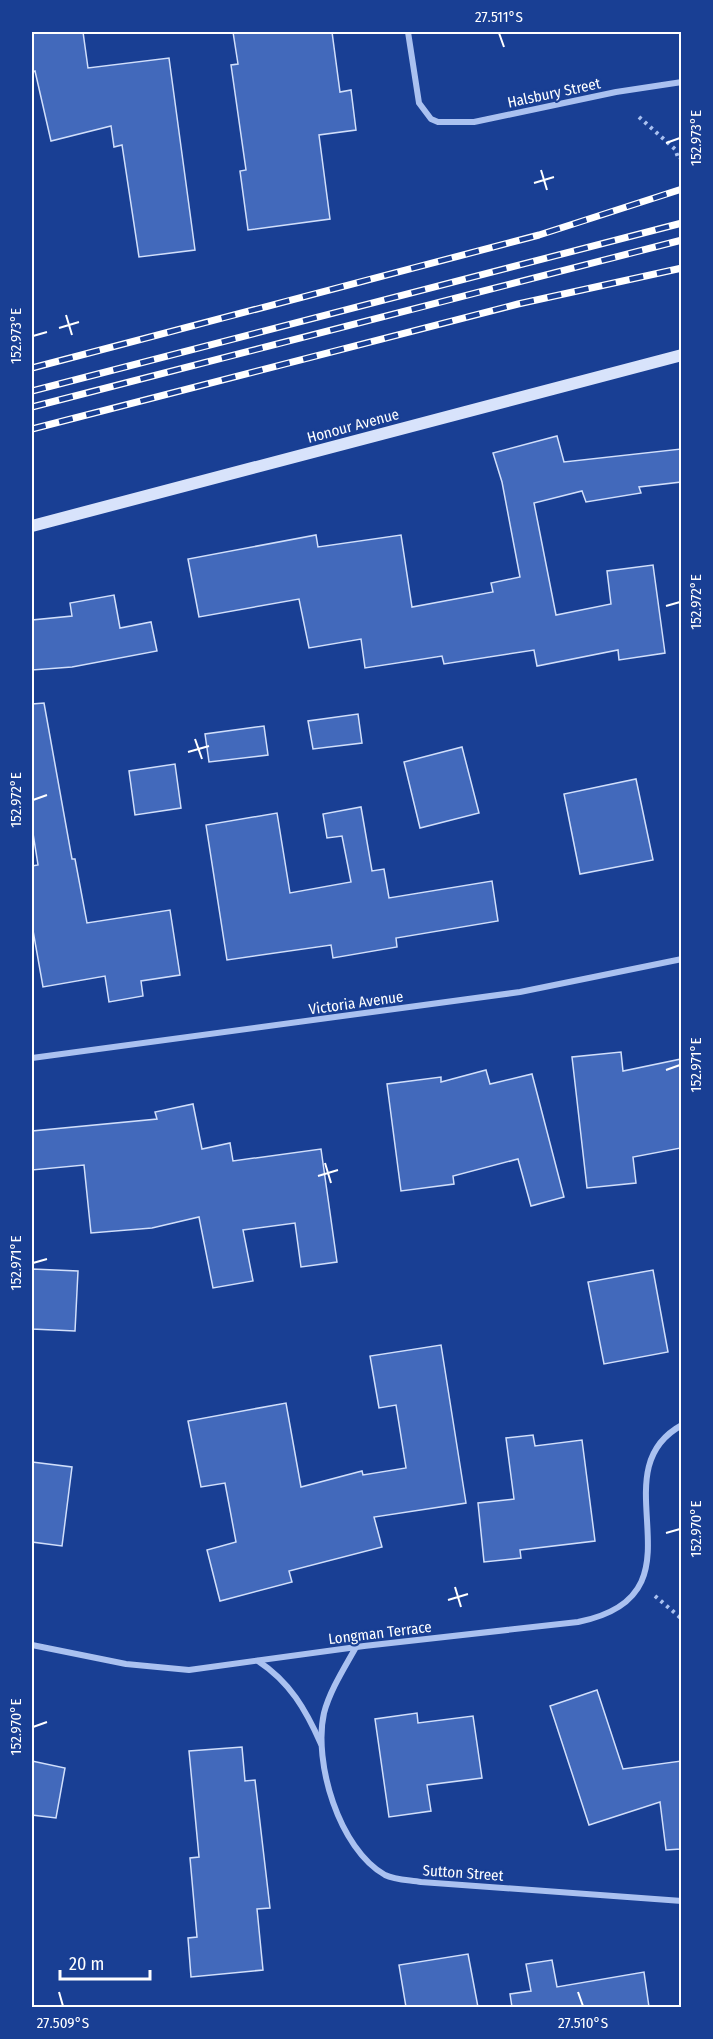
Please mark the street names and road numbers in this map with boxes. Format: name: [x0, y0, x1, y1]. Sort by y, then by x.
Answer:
street label: Halsbury Street: [506, 74, 602, 112]
street label: Honour Avenue: [305, 405, 401, 447]
street label: Victoria Avenue: [308, 987, 404, 1019]
street label: Longman Terrace: [327, 1618, 433, 1648]
street label: Sutton Street: [422, 1861, 504, 1885]

